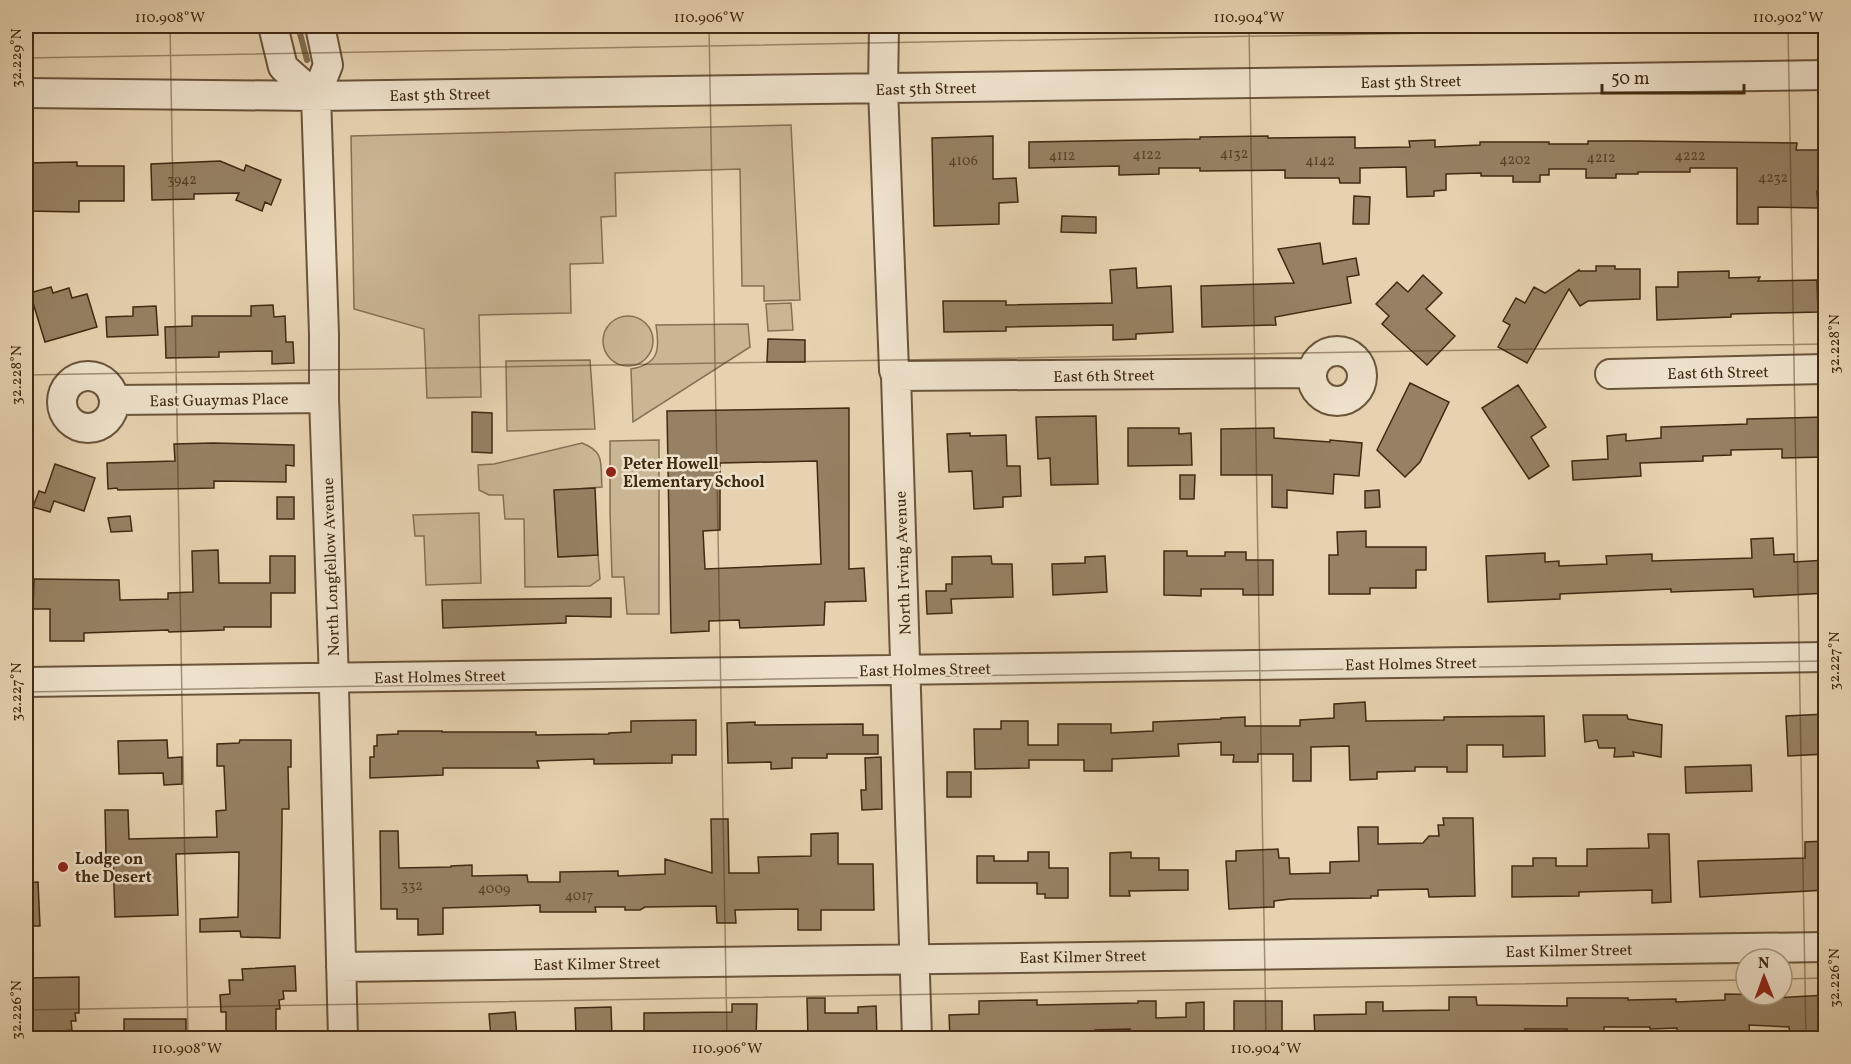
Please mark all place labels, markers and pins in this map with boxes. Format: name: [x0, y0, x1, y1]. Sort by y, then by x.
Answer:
place label: Peter Howell Elementary School: [623, 454, 765, 494]
marker: Peter Howell Elementary School: [604, 465, 618, 479]
place label: Lodge on the Desert: [75, 849, 152, 889]
marker: Lodge on the Desert: [56, 860, 70, 874]

